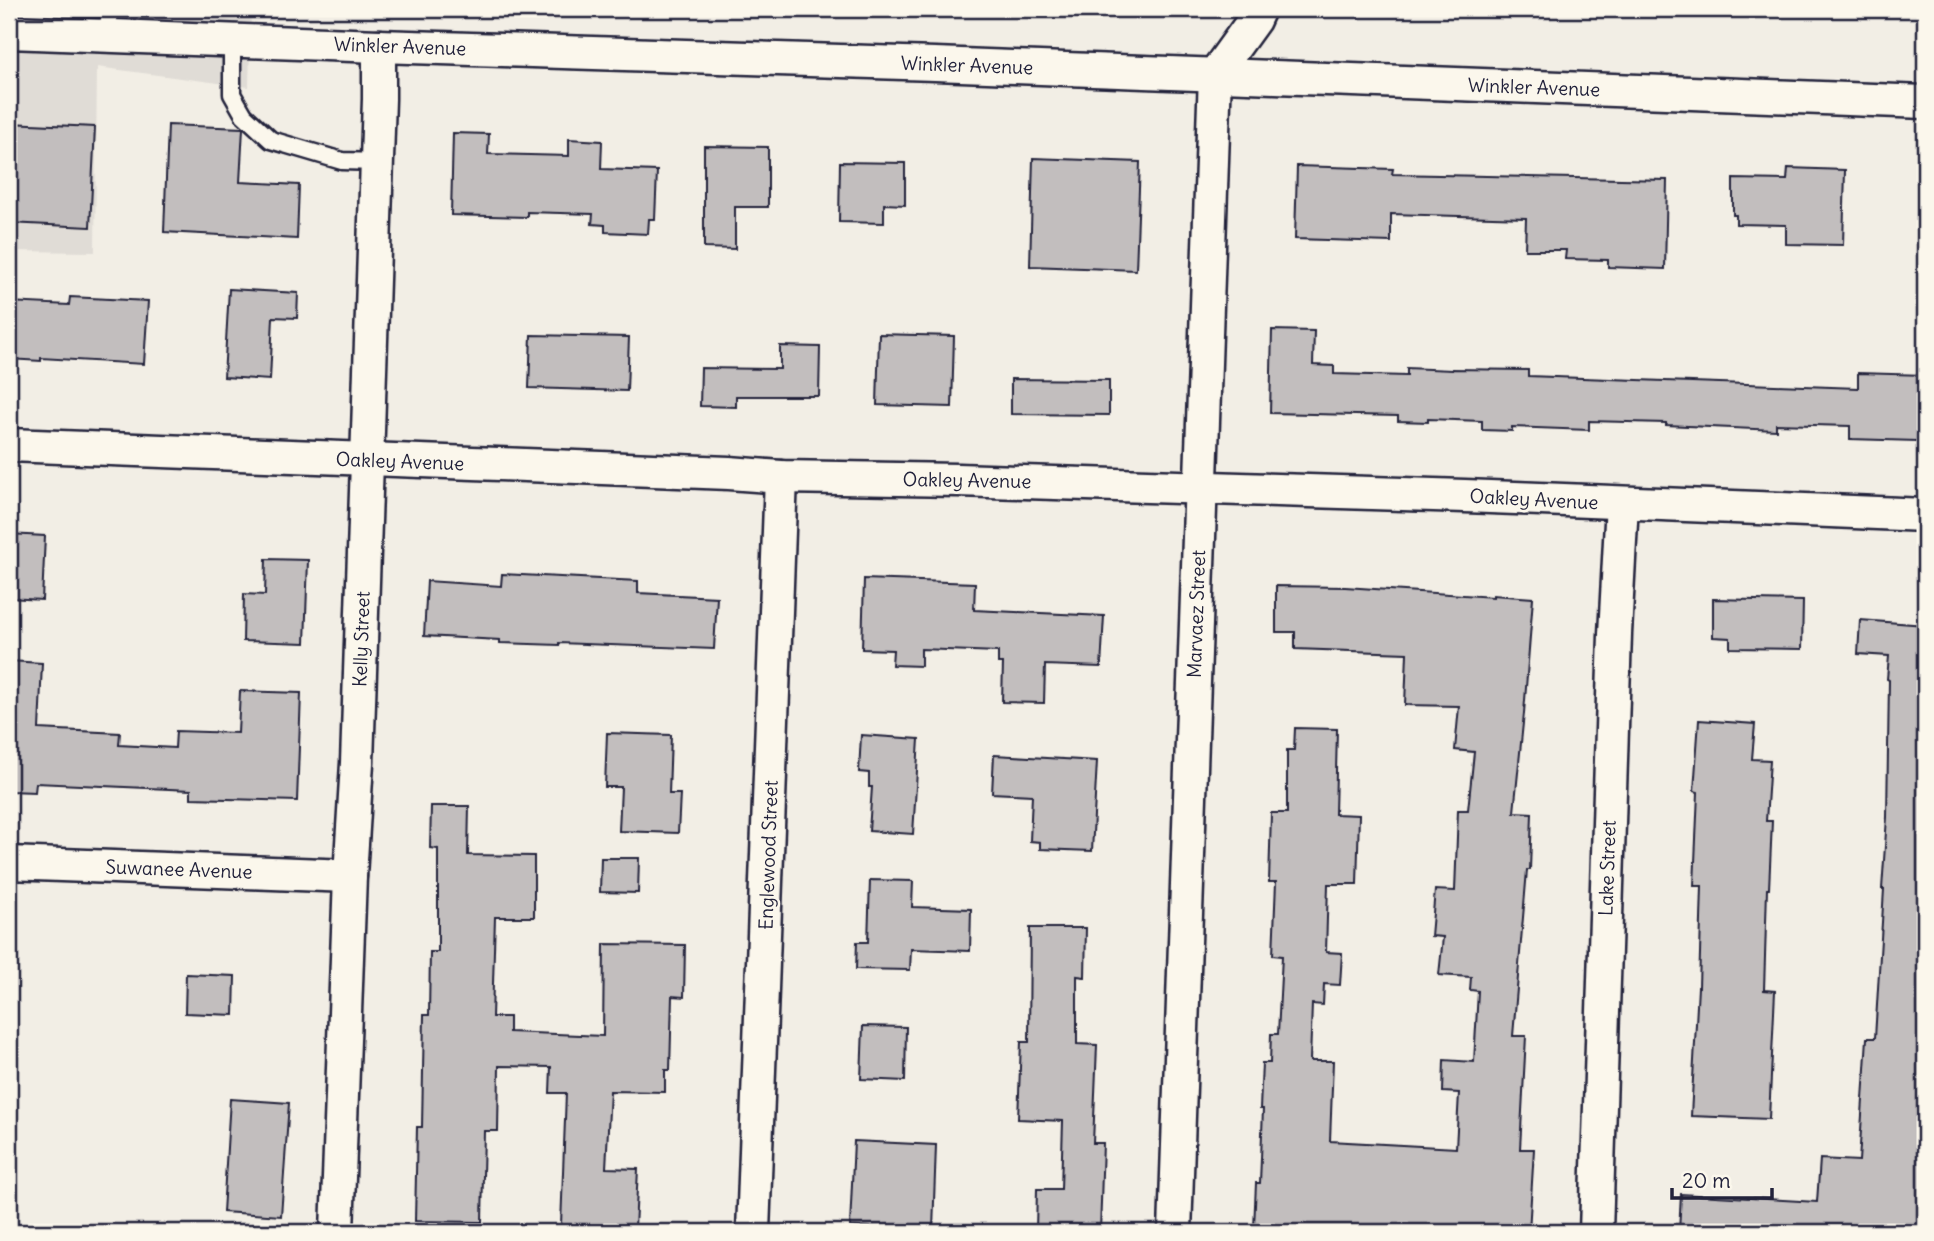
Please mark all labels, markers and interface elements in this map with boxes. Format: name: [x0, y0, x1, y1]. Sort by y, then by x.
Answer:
street label: Winkler Avenue: [333, 32, 467, 60]
street label: Winkler Avenue: [900, 51, 1034, 79]
street label: Winkler Avenue: [1467, 73, 1601, 101]
street label: Oakley Avenue: [335, 447, 465, 475]
street label: Oakley Avenue: [902, 467, 1032, 493]
street label: Oakley Avenue: [1469, 484, 1599, 514]
street label: Marvaez Street: [1182, 549, 1210, 679]
street label: Kelly Street: [347, 591, 375, 687]
street label: Englewood Street: [753, 780, 783, 930]
street label: Lake Street: [1593, 820, 1621, 916]
street label: Suwanee Avenue: [105, 854, 253, 884]
scale bar: [1672, 1157, 1771, 1201]
text: 20 m: [1682, 1167, 1731, 1194]

